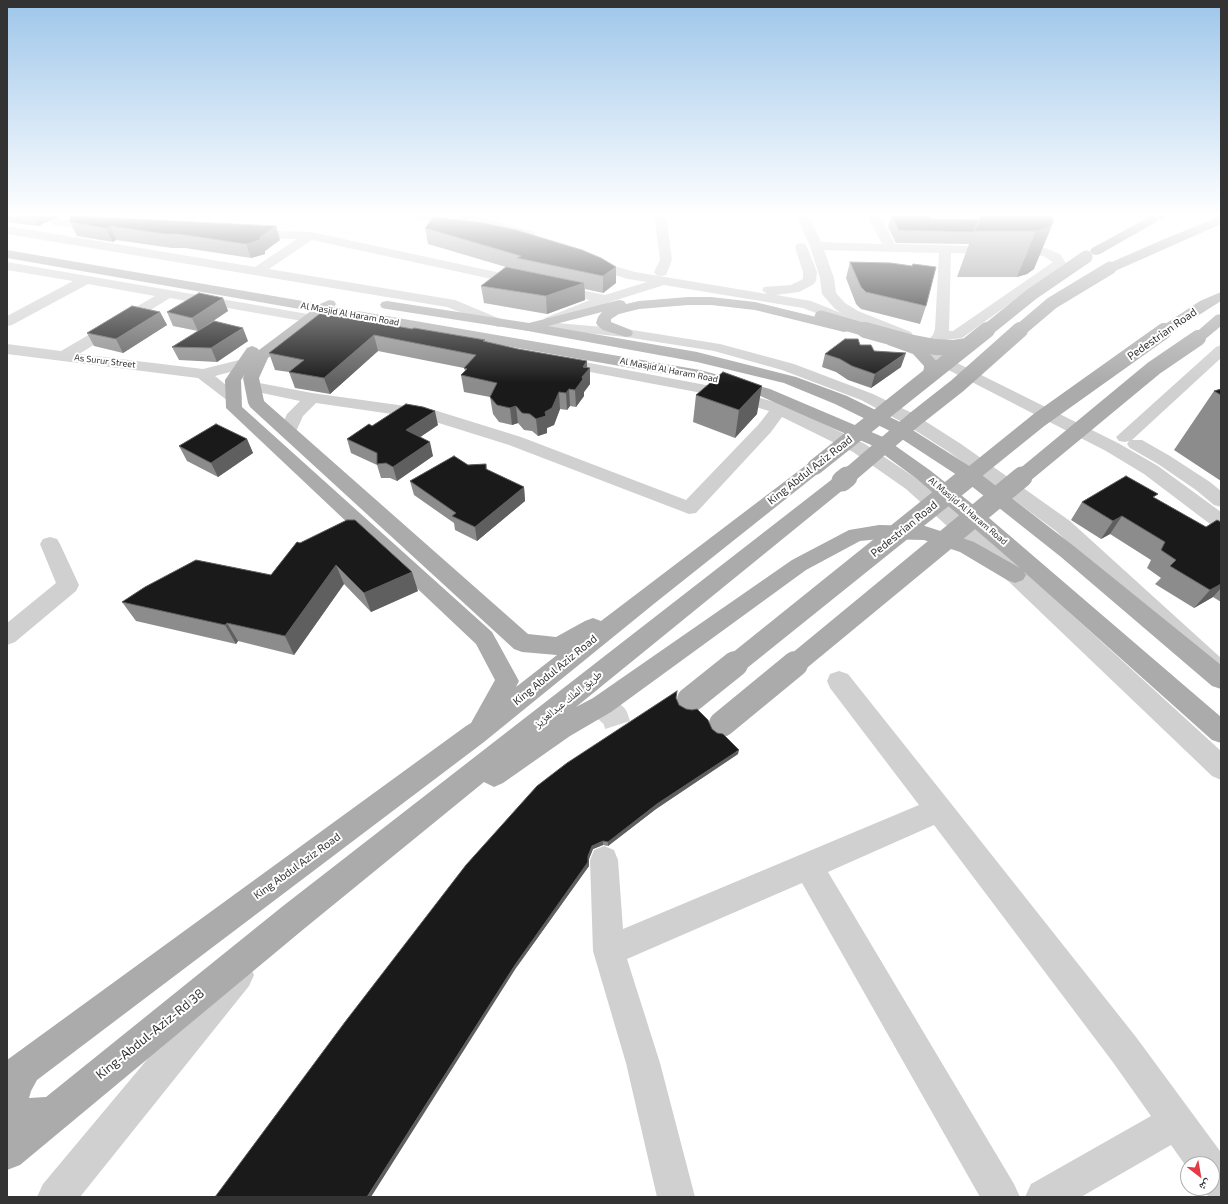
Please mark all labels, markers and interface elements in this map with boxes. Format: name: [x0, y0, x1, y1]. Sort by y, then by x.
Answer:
street label: Al Masjid Al Haram Road: [300, 300, 400, 328]
street label: Pedestrian Road: [1125, 305, 1199, 363]
street label: As Surur Street: [74, 352, 136, 370]
street label: Al Masjid Al Haram Road: [619, 355, 719, 385]
street label: King Abdul Aziz Road: [765, 433, 855, 507]
street label: Al Masjid Al Haram Road: [926, 475, 1010, 547]
street label: Pedestrian Road: [868, 498, 940, 560]
street label: King Abdul Aziz Road: [510, 632, 600, 708]
street label: طريق الملك عبدالعزيز: [531, 667, 605, 731]
street label: King Abdul Aziz Road: [251, 830, 343, 902]
street label: King-Abdul-Aziz-Rd 38: [93, 985, 207, 1083]
north arrow: [1180, 1156, 1220, 1196]
text: ش: [1198, 1177, 1214, 1194]

